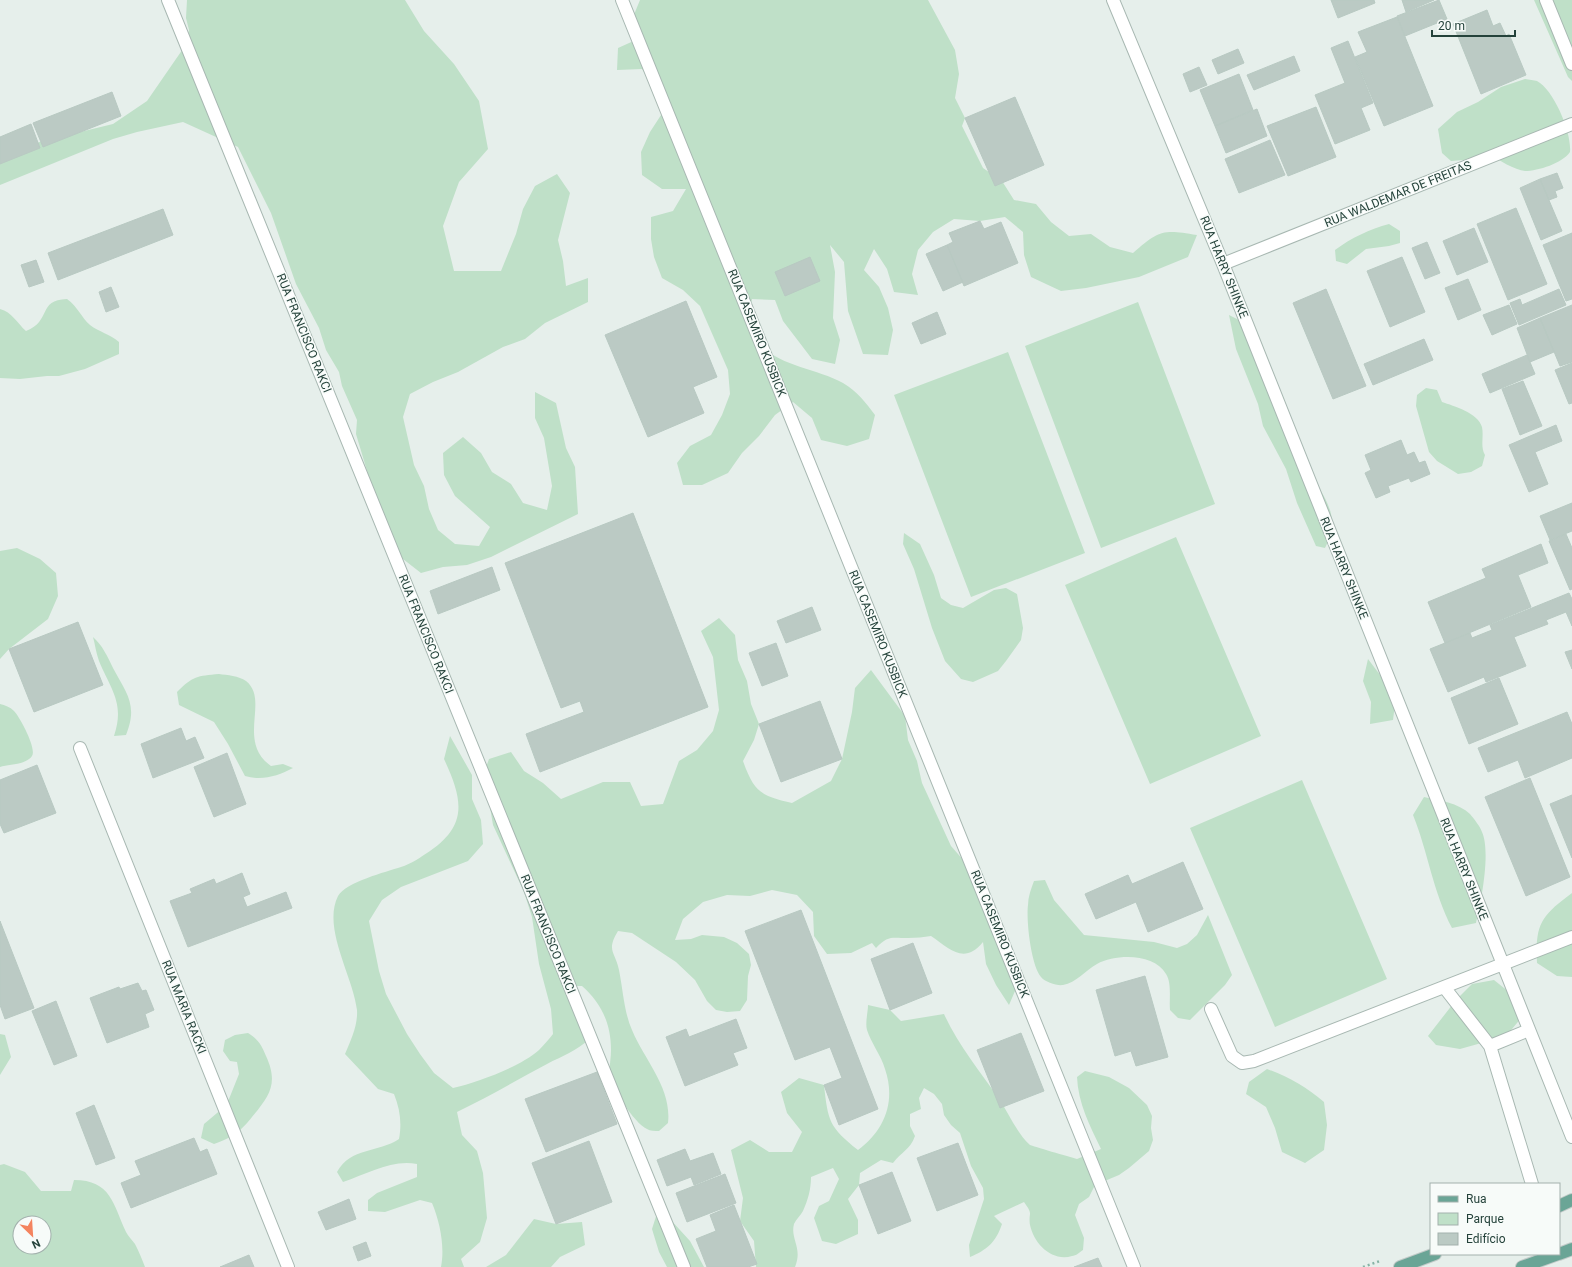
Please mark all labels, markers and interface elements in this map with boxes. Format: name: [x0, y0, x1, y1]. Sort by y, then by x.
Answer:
scale bar: [1432, 12, 1515, 38]
text: 20 m: [1438, 19, 1465, 33]
street label: RUA WALDEMAR DE FREITAS: [1322, 158, 1474, 230]
street label: RUA HARRY SHINKE: [1197, 214, 1251, 320]
street label: RUA CASEMIRO KUSBICK: [725, 267, 789, 399]
street label: RUA FRANCISCO RAKCI: [274, 271, 334, 395]
street label: RUA HARRY SHINKE: [1317, 515, 1371, 621]
street label: RUA CASEMIRO KUSBICK: [846, 568, 910, 700]
street label: RUA FRANCISCO RAKCI: [396, 572, 456, 696]
street label: RUA HARRY SHINKE: [1437, 816, 1491, 922]
street label: RUA CASEMIRO KUSBICK: [968, 868, 1032, 1000]
street label: RUA FRANCISCO RAKCI: [518, 872, 578, 996]
street label: RUA MARIA RACKI: [159, 958, 209, 1056]
legend: [1430, 1183, 1560, 1255]
text: Rua: [1466, 1192, 1487, 1206]
text: Parque: [1466, 1212, 1504, 1226]
north arrow: [12, 1215, 52, 1255]
text: Edifício: [1466, 1232, 1506, 1246]
text: N: [30, 1236, 42, 1251]

